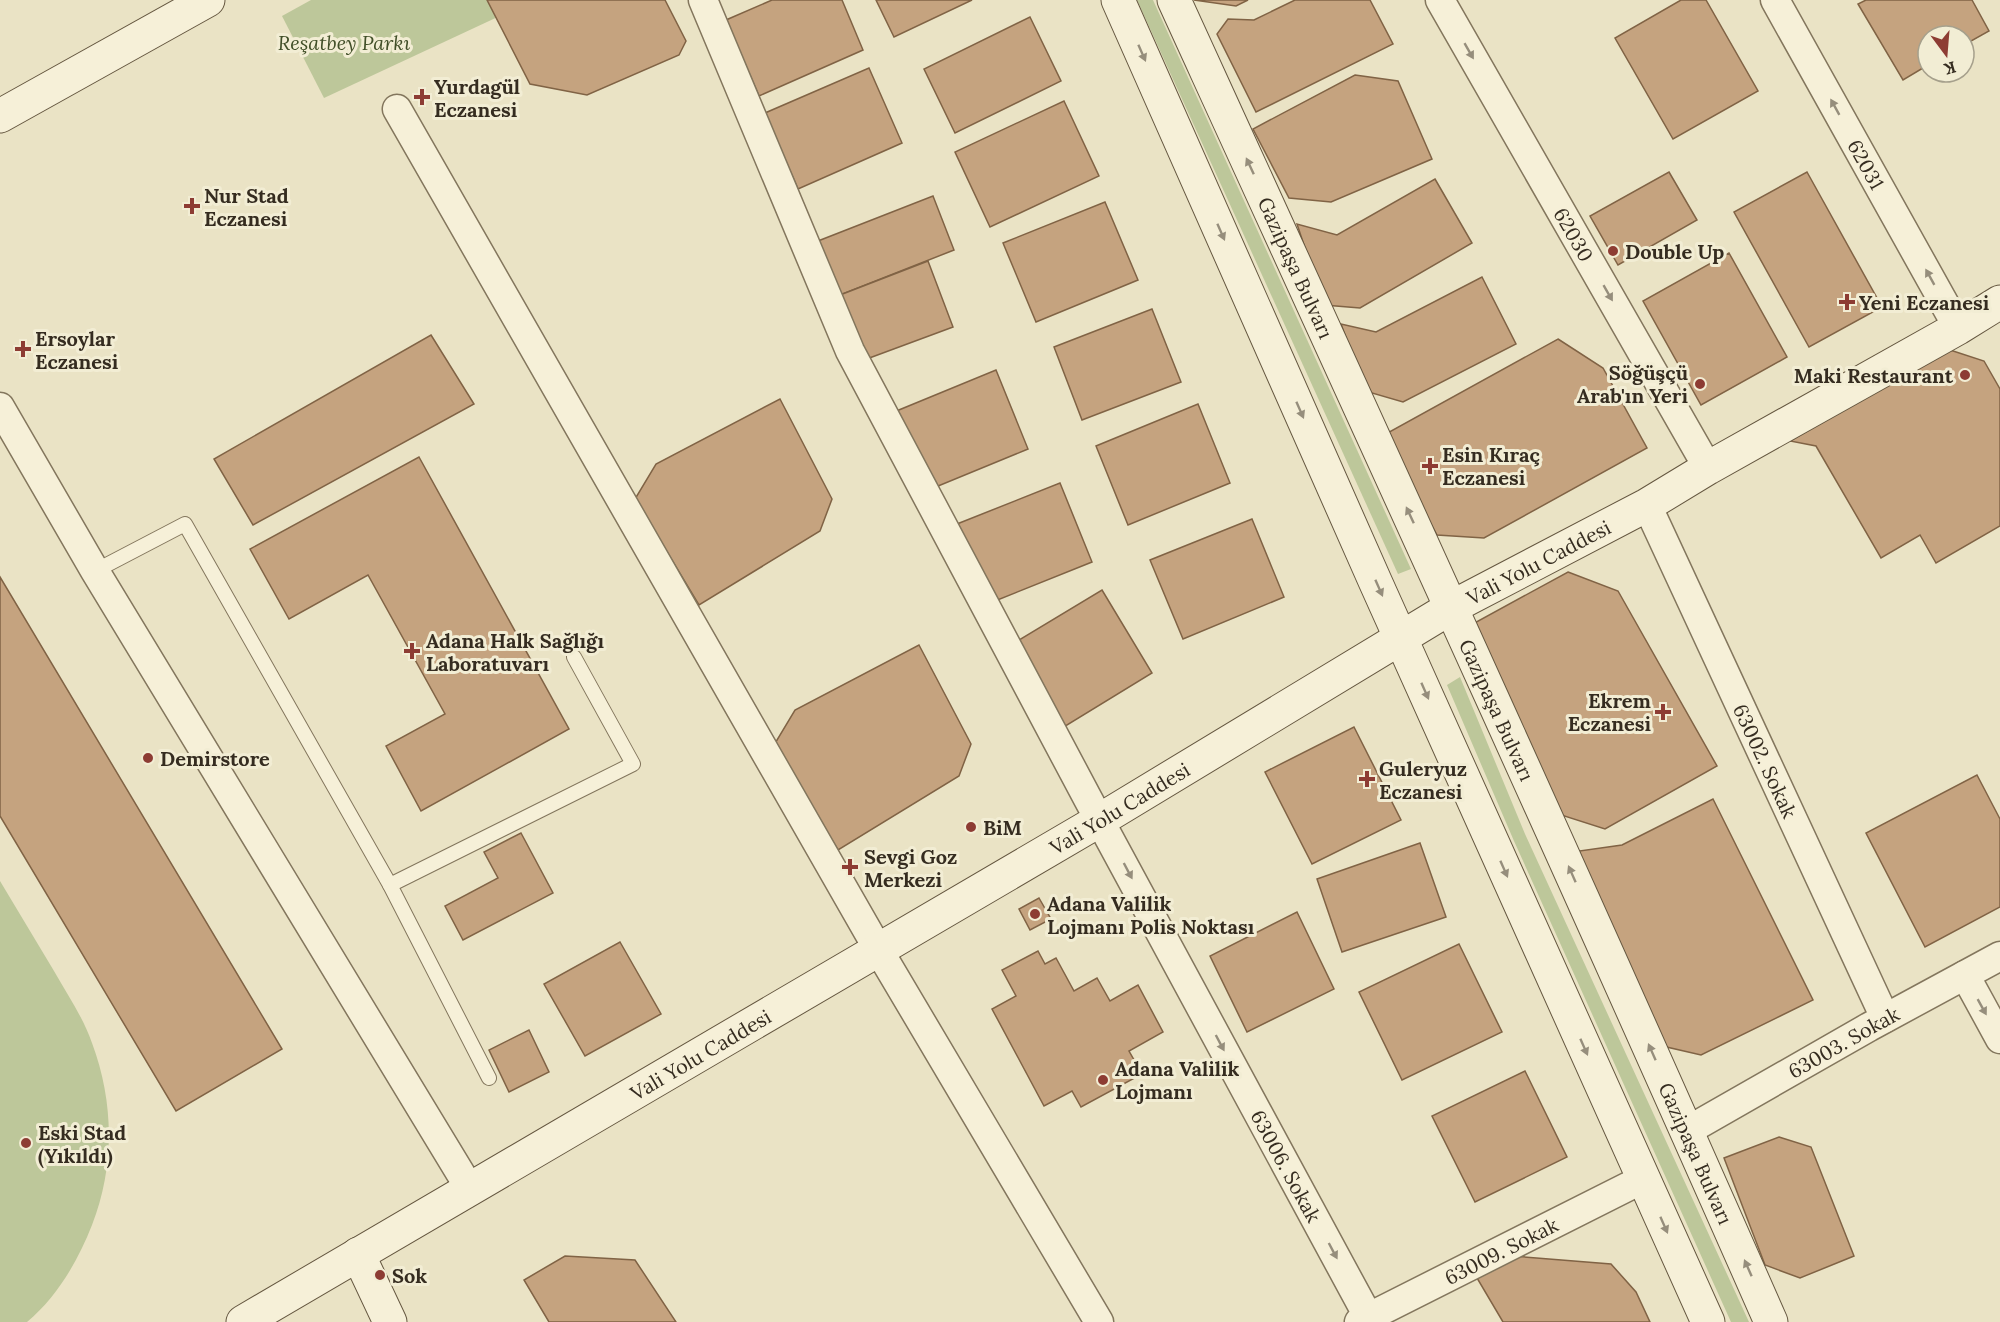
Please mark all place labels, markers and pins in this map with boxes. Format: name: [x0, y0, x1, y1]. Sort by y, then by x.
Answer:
place label: Yurdagül Eczanesi: [434, 74, 520, 122]
marker: Yurdagül Eczanesi: [415, 90, 429, 104]
place label: Nur Stad Eczanesi: [204, 183, 289, 231]
marker: Nur Stad Eczanesi: [185, 199, 199, 213]
place label: Double Up: [1625, 239, 1724, 264]
marker: Double Up: [1606, 244, 1620, 258]
place label: Yeni Eczanesi: [1859, 290, 1990, 315]
marker: Yeni Eczanesi: [1840, 295, 1854, 309]
place label: Ersoylar Eczanesi: [35, 326, 119, 374]
marker: Ersoylar Eczanesi: [16, 342, 30, 356]
place label: Söğüşçü Arab'ın Yeri: [1577, 360, 1688, 408]
place label: Maki Restaurant: [1794, 363, 1954, 388]
marker: Maki Restaurant: [1958, 368, 1972, 382]
marker: Söğüşçü Arab'ın Yeri: [1693, 377, 1707, 391]
place label: Esin Kıraç Eczanesi: [1442, 442, 1540, 490]
marker: Esin Kıraç Eczanesi: [1423, 459, 1437, 473]
place label: Adana Halk Sağlığı Laboratuvarı: [426, 628, 605, 676]
marker: Adana Halk Sağlığı Laboratuvarı: [403, 642, 421, 660]
place label: Ekrem Eczanesi: [1568, 688, 1652, 736]
marker: Ekrem Eczanesi: [1656, 705, 1670, 719]
place label: Demirstore: [160, 746, 270, 771]
marker: Demirstore: [141, 751, 155, 765]
place label: Guleryuz Eczanesi: [1379, 756, 1467, 804]
marker: Guleryuz Eczanesi: [1360, 772, 1374, 786]
place label: BiM: [983, 815, 1022, 840]
marker: BiM: [964, 820, 978, 834]
place label: Sevgi Goz Merkezi: [864, 844, 957, 892]
marker: Sevgi Goz Merkezi: [841, 858, 859, 876]
place label: Adana Valilik Lojmanı Polis Noktası: [1047, 891, 1255, 939]
marker: Adana Valilik Lojmanı Polis Noktası: [1028, 907, 1042, 921]
place label: Adana Valilik Lojmanı: [1115, 1056, 1240, 1104]
marker: Adana Valilik Lojmanı: [1096, 1073, 1110, 1087]
place label: Eski Stad (Yıkıldı): [38, 1120, 126, 1169]
marker: Eski Stad (Yıkıldı): [19, 1136, 33, 1150]
place label: Sok: [392, 1263, 427, 1288]
marker: Sok: [373, 1268, 387, 1282]

